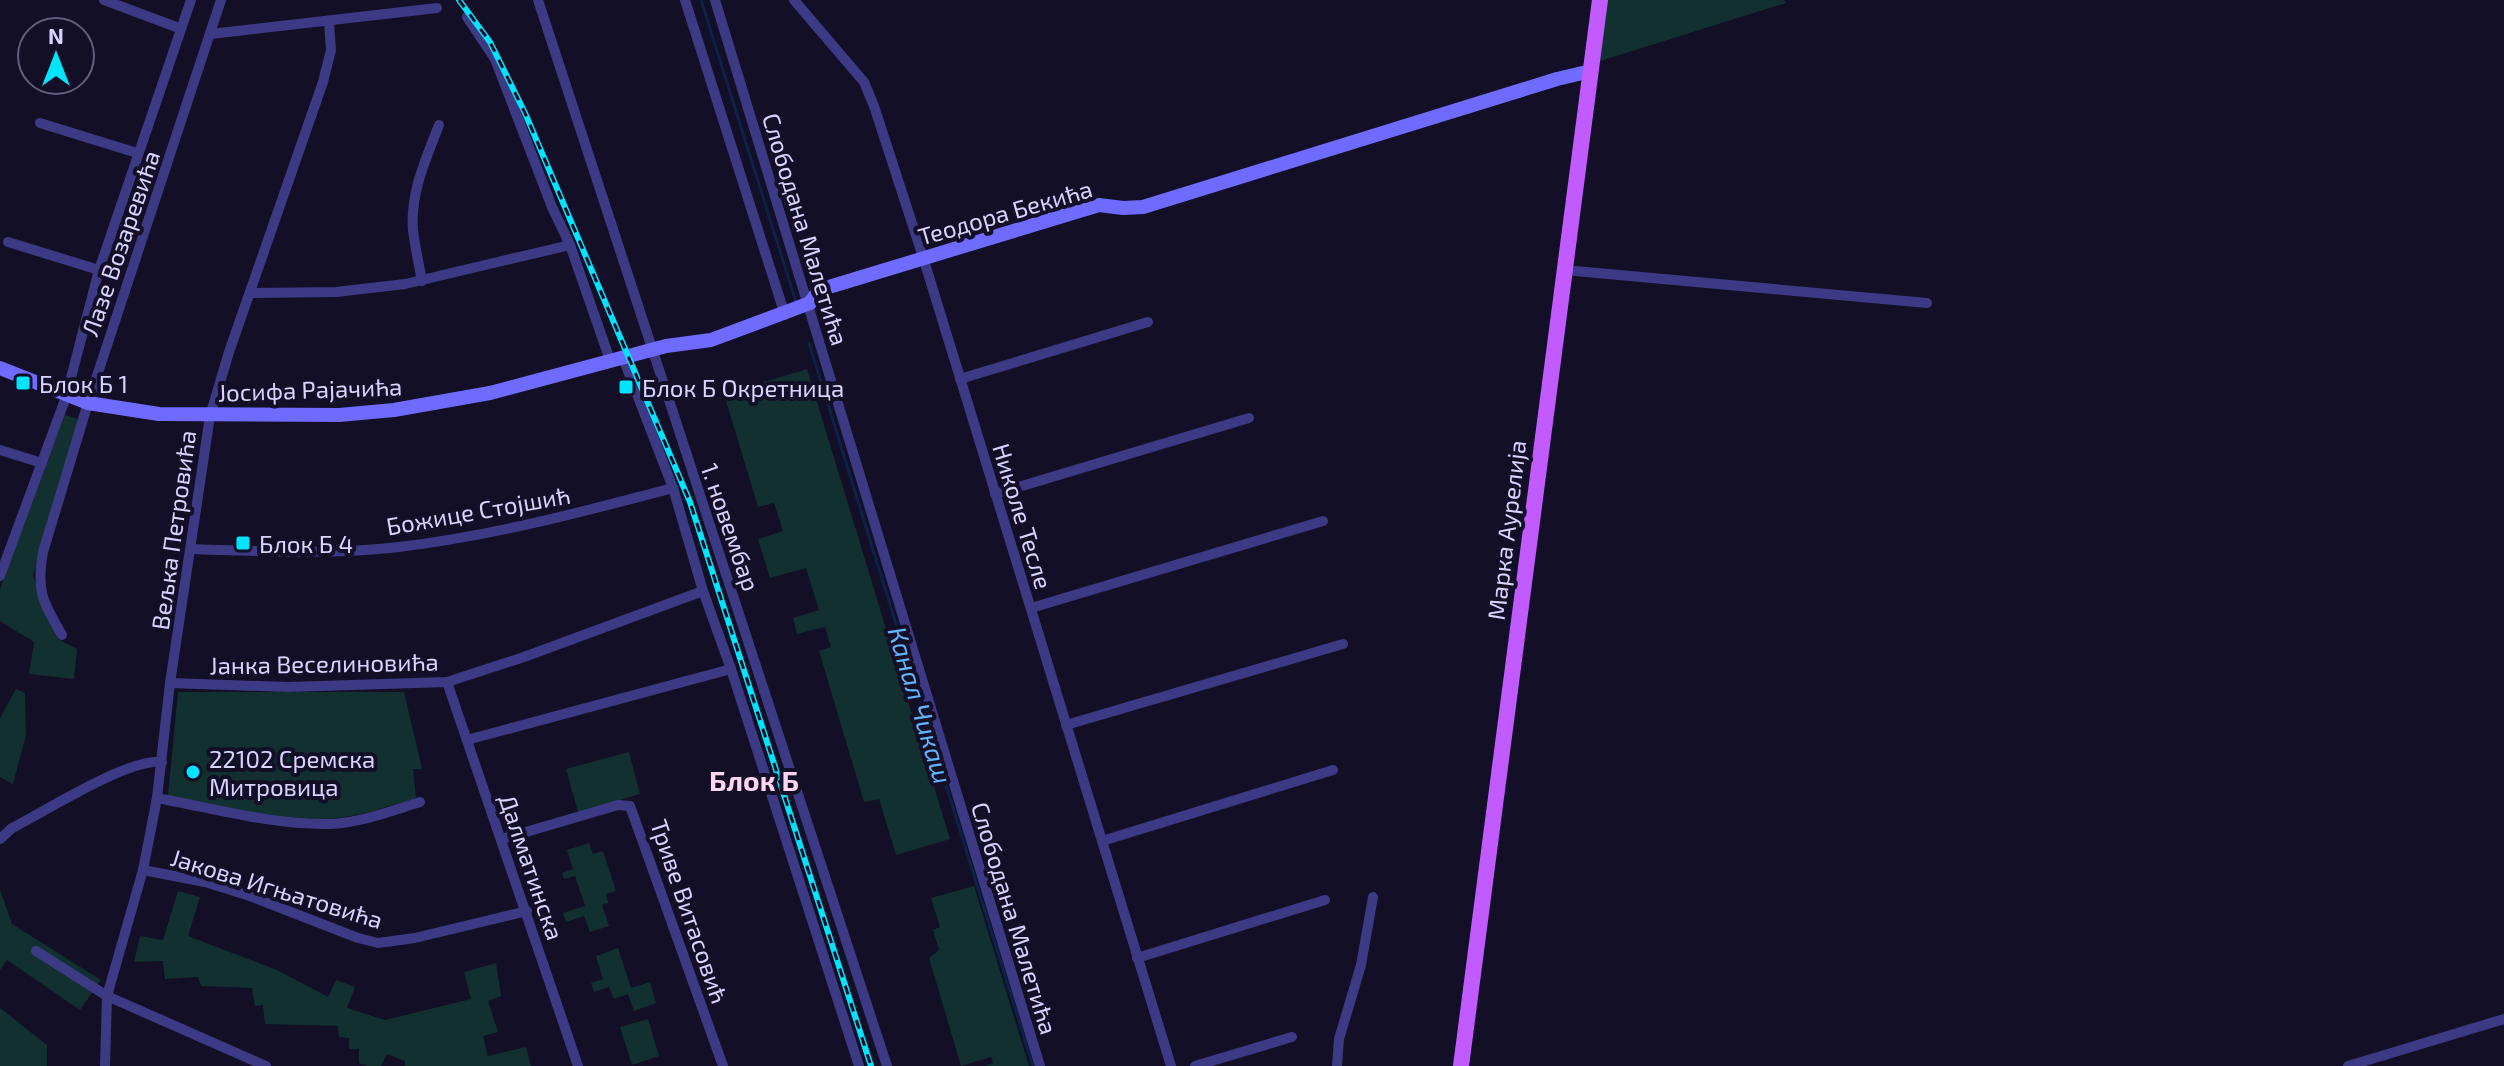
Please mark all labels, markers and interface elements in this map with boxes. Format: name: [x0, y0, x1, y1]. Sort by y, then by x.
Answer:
north arrow: [16, 16, 96, 96]
text: N: [48, 22, 64, 48]
street label: Слободана Малетића: [757, 109, 855, 349]
street label: Лазе Возаревића: [75, 146, 165, 340]
street label: Теодора Бекића: [915, 173, 1095, 251]
place label: Блок Б 1: [39, 369, 128, 398]
street label: Јосифа Рајачића: [217, 371, 403, 407]
place label: Блок Б Окретница: [642, 373, 844, 402]
marker: Блок Б 1: [14, 374, 32, 392]
marker: Блок Б Окретница: [617, 378, 635, 396]
street label: Вељка Петровића: [145, 428, 201, 632]
street label: Марка Аурелија: [1481, 438, 1532, 622]
street label: Николе Тесле: [987, 440, 1059, 592]
street label: 1. новембар: [696, 459, 766, 595]
street label: Божице Стојшић: [384, 480, 572, 540]
place label: Блок Б 4: [259, 529, 353, 558]
marker: Блок Б 4: [234, 534, 252, 552]
water label: Канал Чикаш: [882, 623, 960, 787]
street label: Јанка Веселиновића: [209, 647, 439, 679]
place label: 22102 Сремска Митровица: [209, 744, 375, 801]
marker: 22102 Сремска Митровица: [184, 763, 202, 781]
district label: Блок Б: [709, 763, 799, 797]
street label: Далматинска: [493, 790, 571, 944]
street label: Слободана Малетића: [966, 798, 1064, 1038]
street label: Триве Витасовић: [645, 815, 735, 1007]
street label: Јакова Игњатовића: [168, 842, 386, 934]

